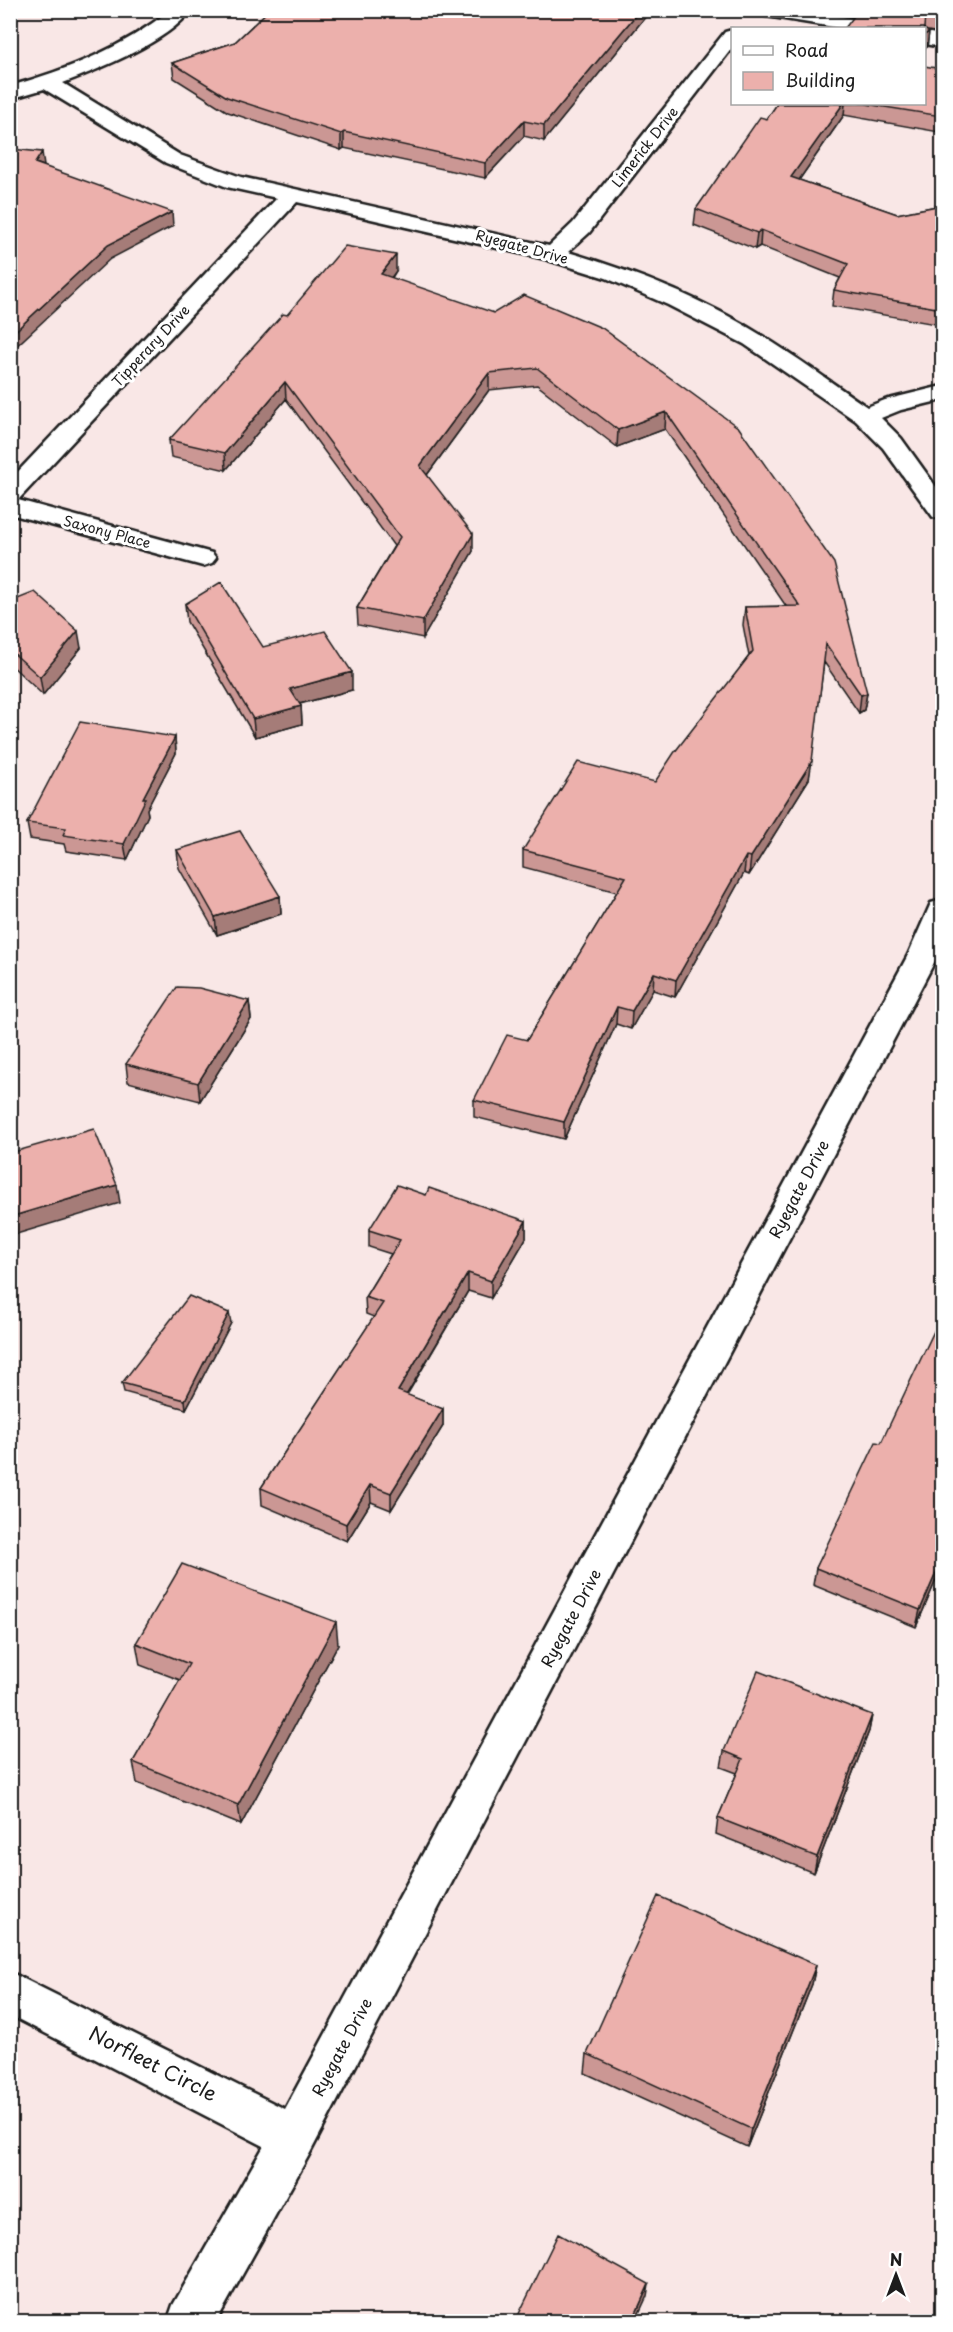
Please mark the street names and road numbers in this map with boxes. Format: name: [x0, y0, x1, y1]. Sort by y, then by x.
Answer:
street label: Limerick Drive: [606, 101, 683, 192]
street label: Ryegate Drive: [474, 224, 571, 269]
street label: Tipperary Drive: [107, 300, 195, 392]
street label: Saxony Place: [61, 510, 153, 553]
street label: Ryegate Drive: [762, 1135, 834, 1242]
street label: Ryegate Drive: [534, 1564, 606, 1671]
street label: Ryegate Drive: [305, 1993, 377, 2100]
street label: Norfleet Circle: [84, 2018, 223, 2108]

